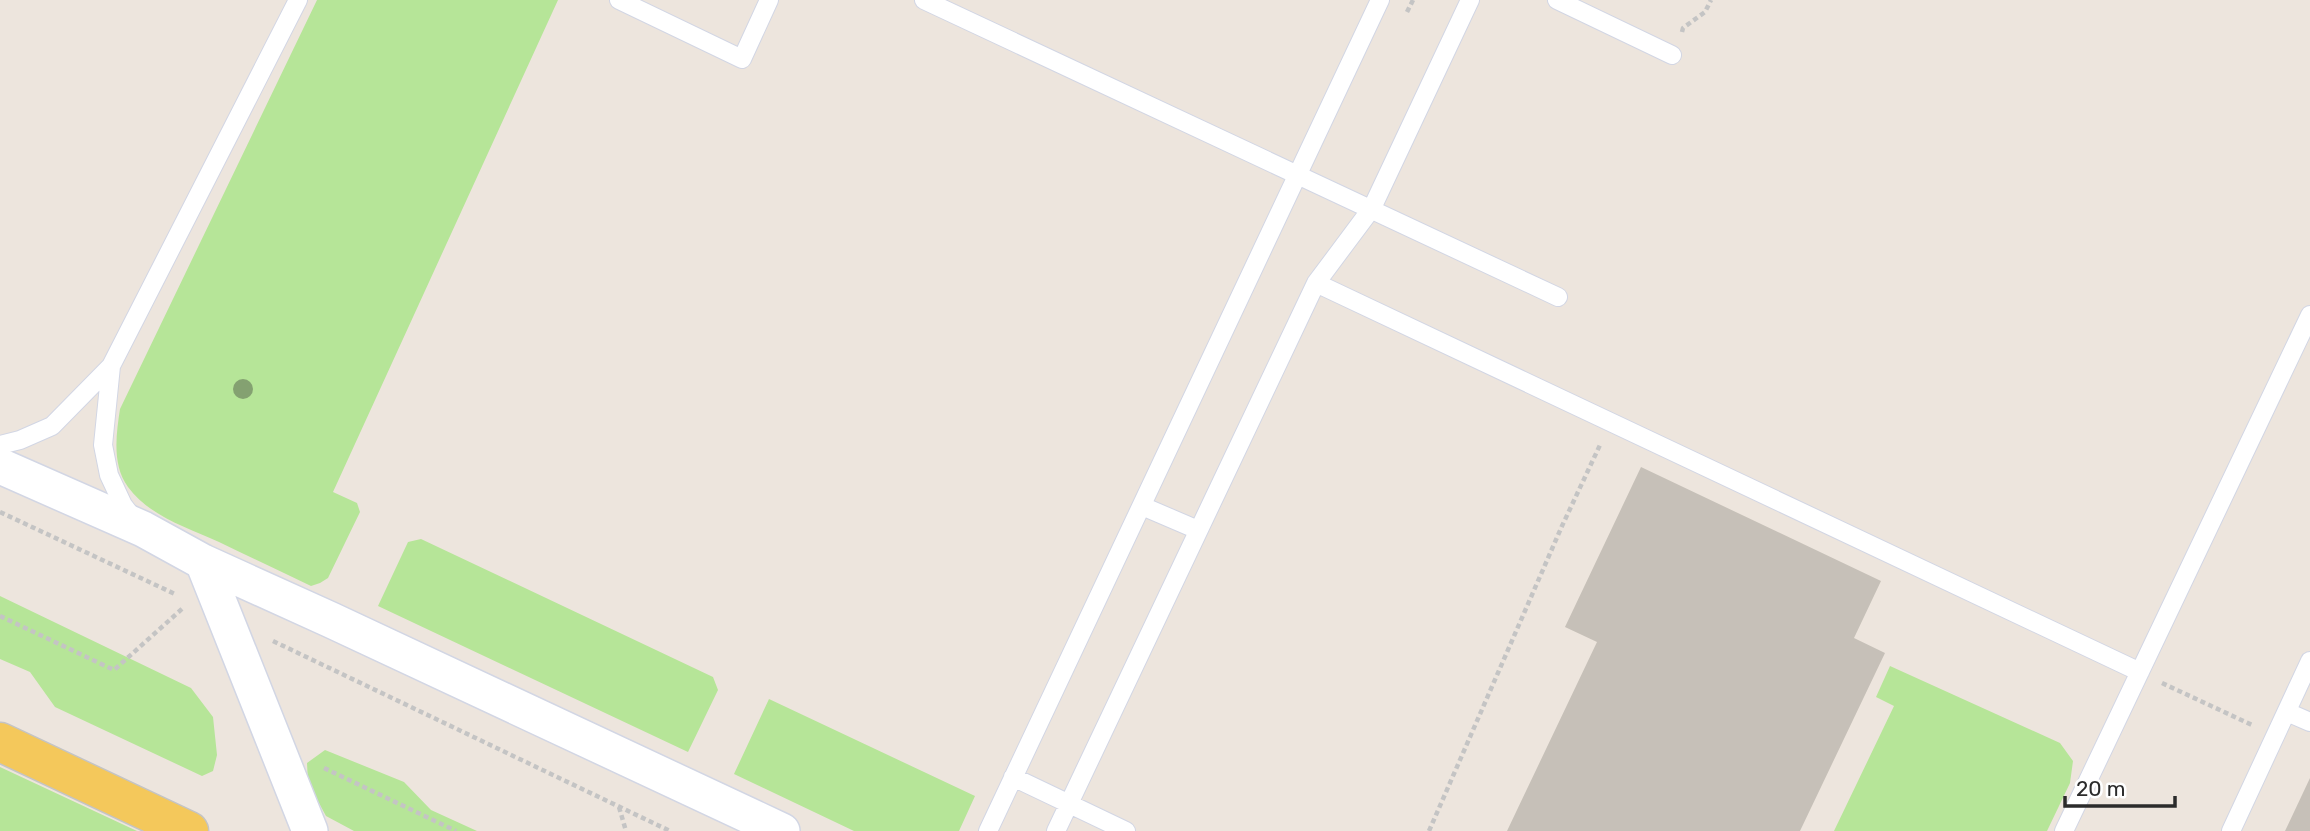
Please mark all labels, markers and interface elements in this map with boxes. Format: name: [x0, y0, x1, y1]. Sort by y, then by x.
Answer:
scale bar: [2065, 764, 2175, 808]
text: 20 m: [2076, 776, 2125, 801]

